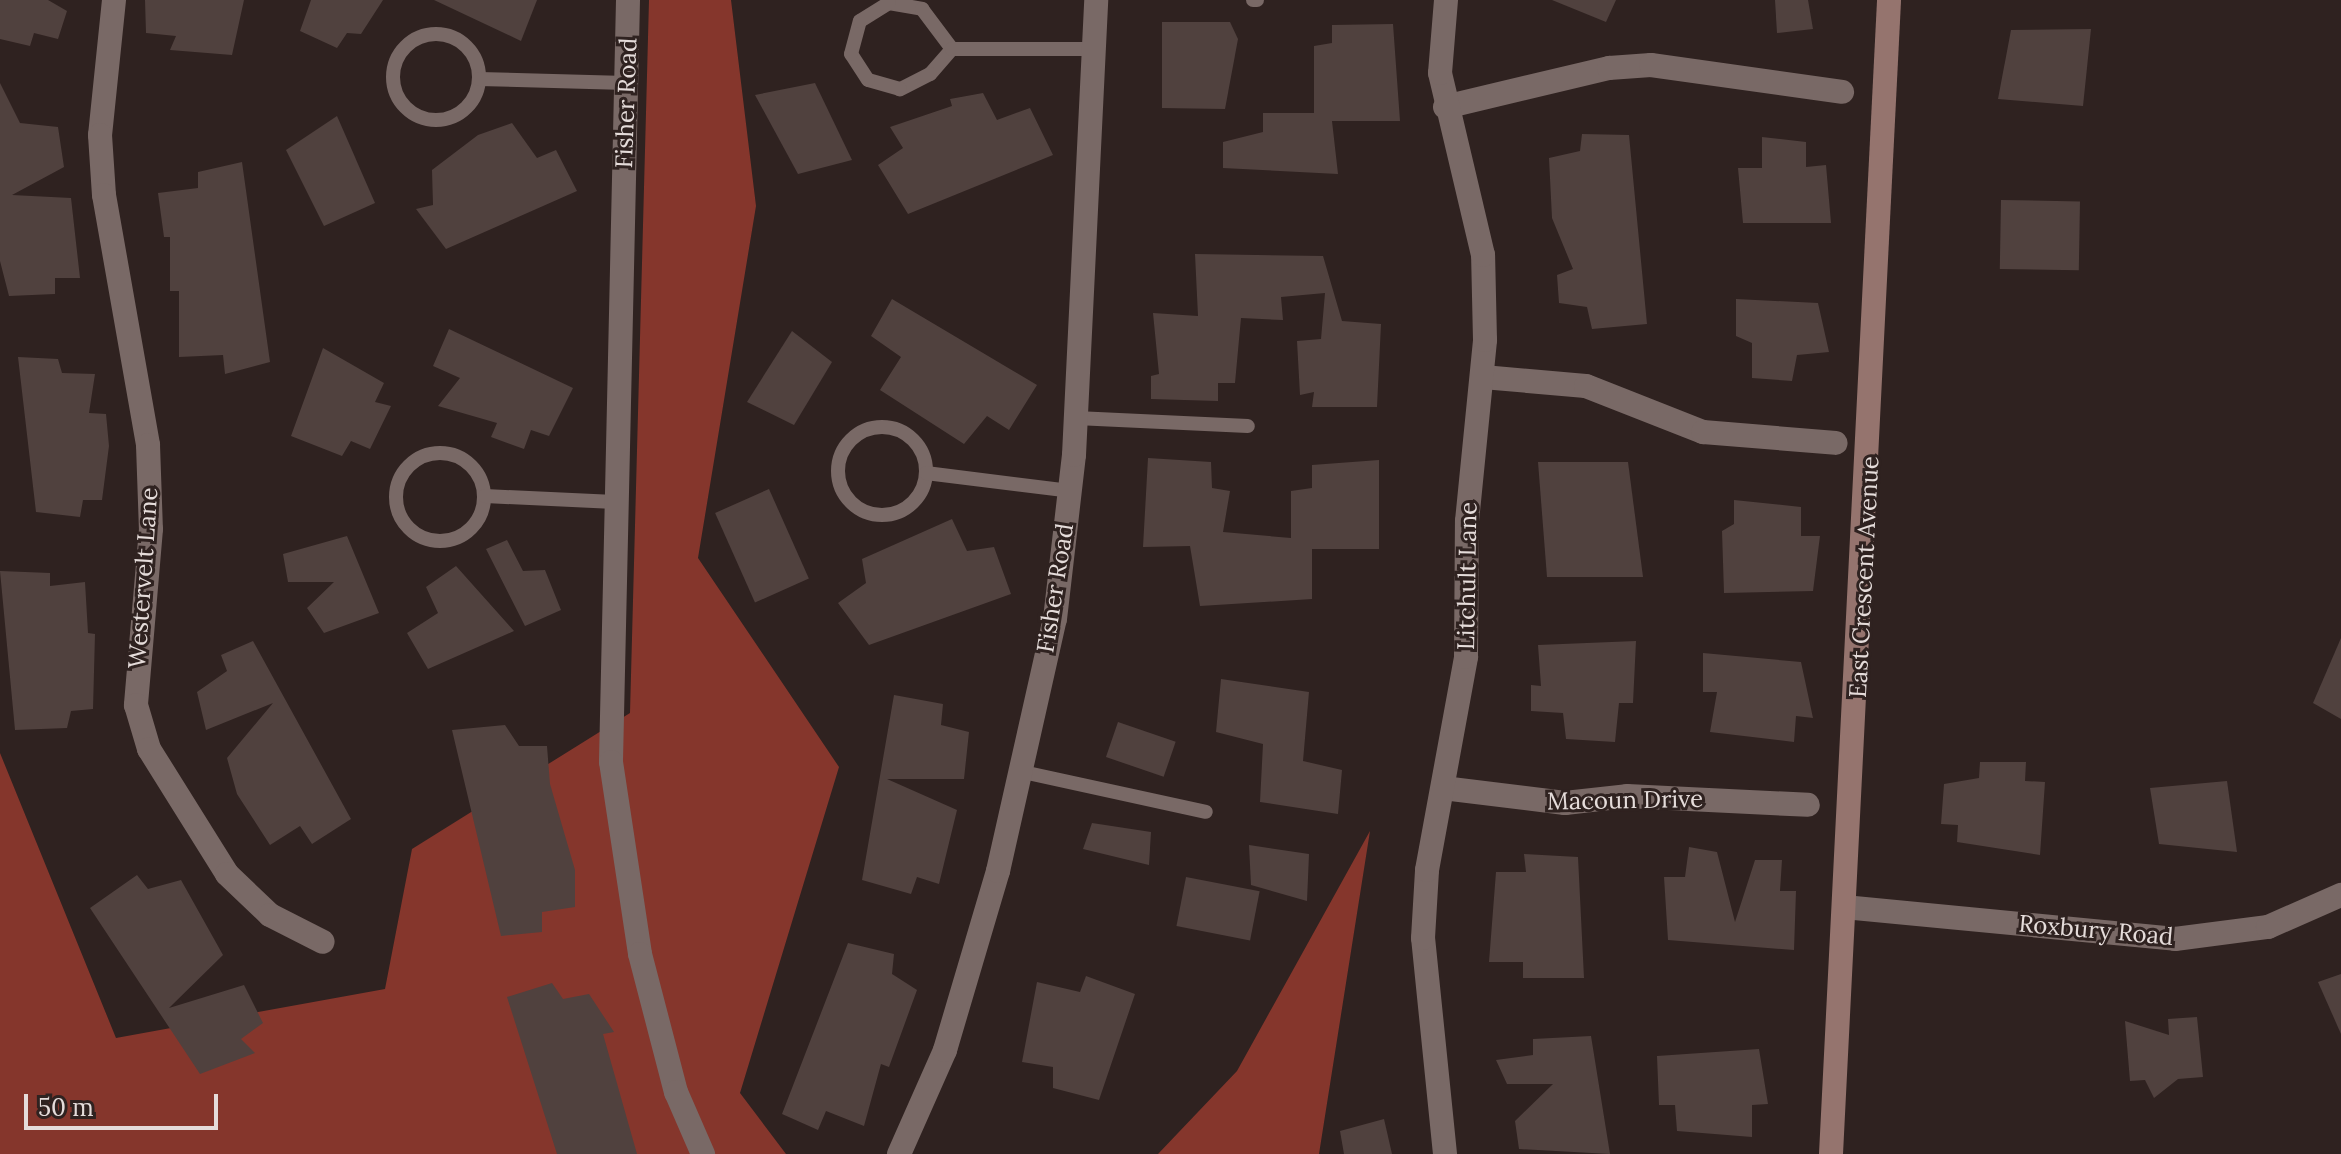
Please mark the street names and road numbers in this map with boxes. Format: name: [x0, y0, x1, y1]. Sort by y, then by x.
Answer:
street label: Fisher Road: [609, 37, 643, 169]
street label: East Crescent Avenue: [1843, 455, 1885, 699]
street label: Westervelt Lane: [122, 487, 164, 669]
street label: Litchult Lane: [1451, 502, 1483, 650]
street label: Fisher Road: [1031, 521, 1079, 655]
street label: Macoun Drive: [1547, 784, 1703, 816]
street label: Roxbury Road: [2017, 909, 2175, 951]

